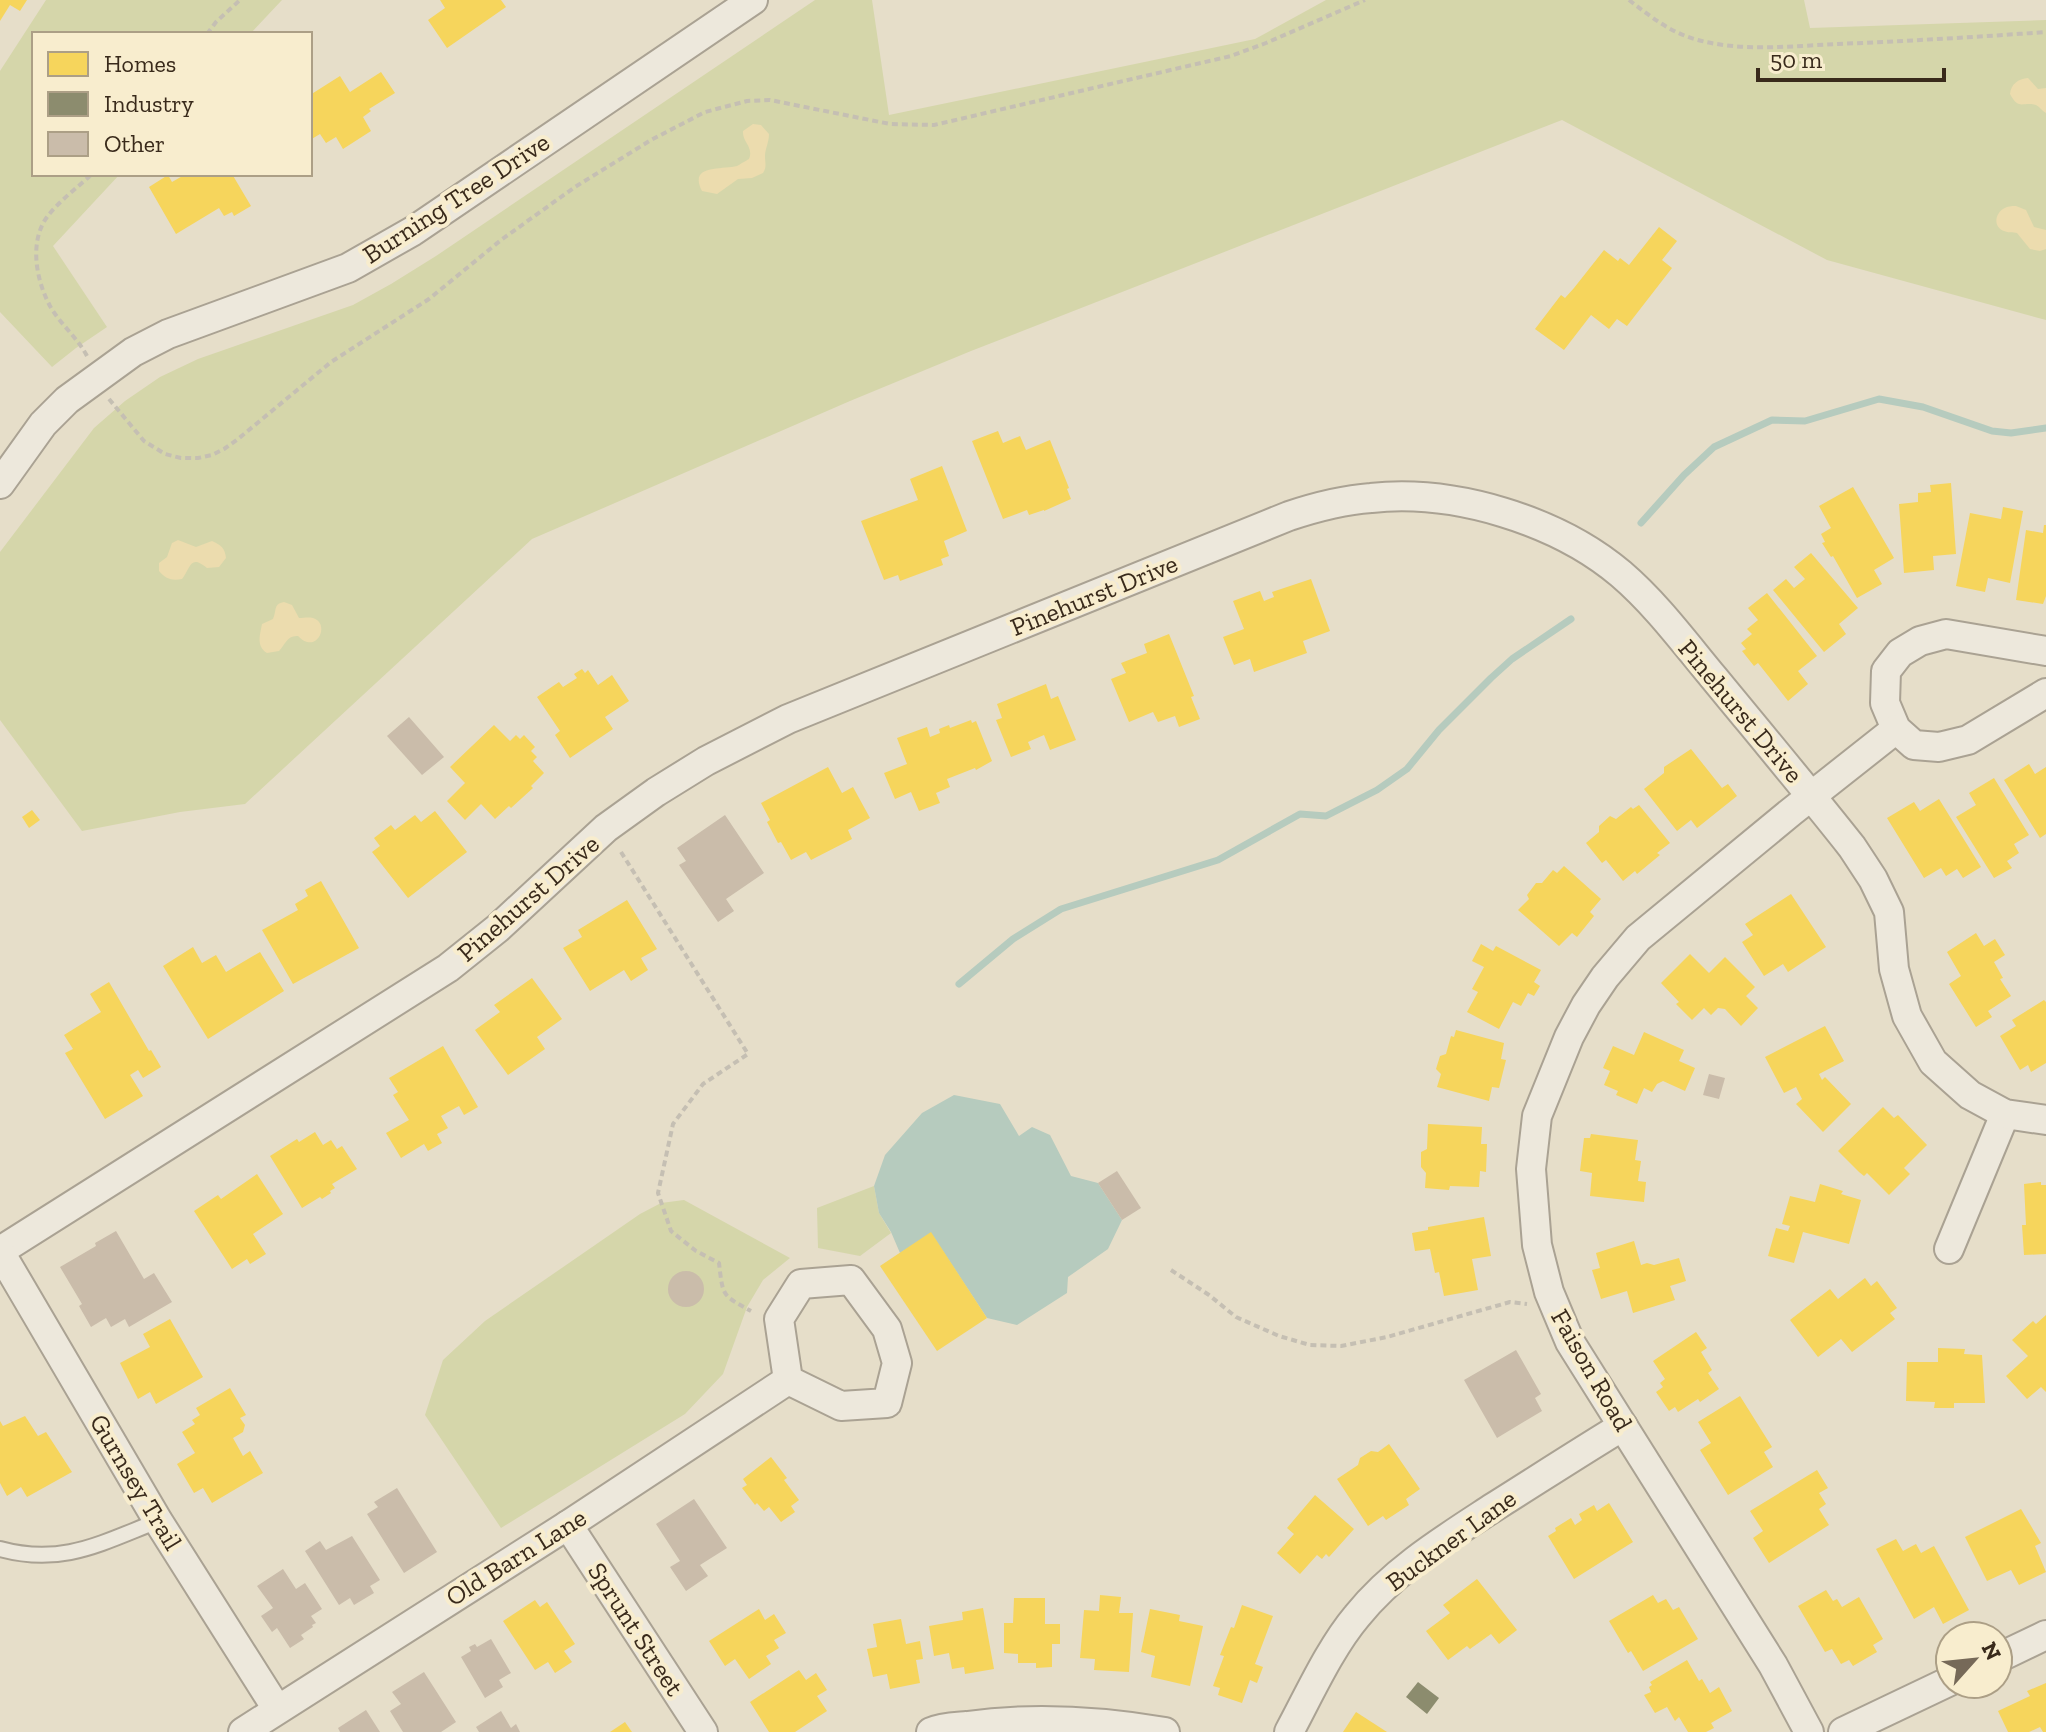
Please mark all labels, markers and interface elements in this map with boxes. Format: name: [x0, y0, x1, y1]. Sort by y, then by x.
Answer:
legend: [32, 32, 312, 176]
scale bar: [1758, 32, 1944, 82]
text: 50 m: [1770, 45, 1823, 74]
text: Homes: [104, 49, 176, 78]
text: Industry: [104, 89, 195, 118]
street label: Burning Tree Drive: [357, 126, 555, 270]
text: Other: [104, 129, 165, 158]
street label: Pinehurst Drive: [1006, 547, 1182, 643]
street label: Pinehurst Drive: [1672, 633, 1810, 789]
street label: Pinehurst Drive: [451, 828, 605, 968]
street label: Faison Road: [1544, 1303, 1640, 1437]
street label: Gurnsey Trail: [83, 1408, 189, 1556]
street label: Buckner Lane: [1380, 1482, 1522, 1598]
street label: Old Barn Lane: [440, 1501, 592, 1613]
street label: Sprunt Street: [581, 1556, 691, 1702]
north arrow: [1934, 1620, 2014, 1700]
text: N: [1976, 1638, 2007, 1665]

